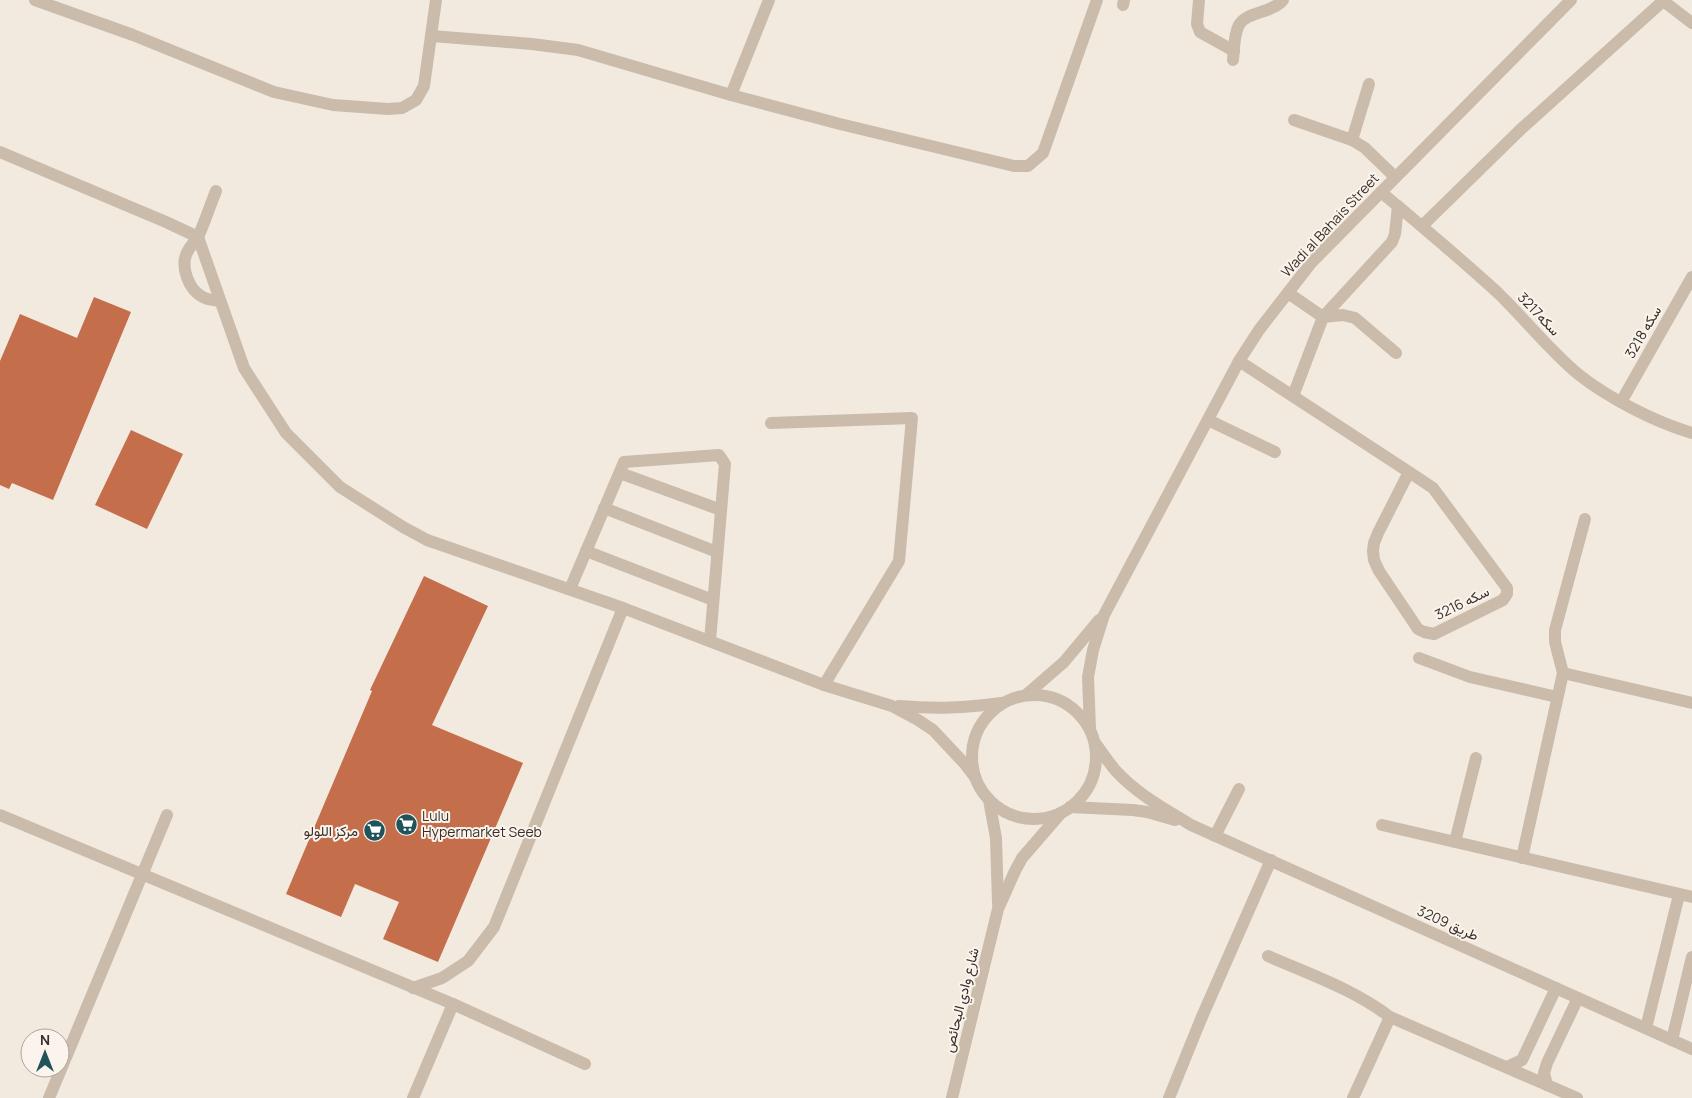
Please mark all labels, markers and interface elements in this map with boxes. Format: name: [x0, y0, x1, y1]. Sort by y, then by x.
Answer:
street label: Wadi al Bahais Street: [1276, 168, 1383, 281]
street label: سكه3217: [1514, 288, 1565, 340]
street label: سكه 3218: [1620, 302, 1665, 361]
street label: سكه 3216: [1431, 581, 1492, 624]
place label: Lulu Hypermarket Seeb: [422, 806, 542, 841]
supermarket icon: Lulu Hypermarket Seeb: [394, 812, 418, 836]
supermarket icon: مركز اللولو: [362, 819, 386, 843]
place label: مركز اللولو: [304, 821, 358, 840]
street label: طريق 3209: [1414, 901, 1482, 945]
street label: شارع وادي البحائص: [938, 946, 986, 1055]
north arrow: [20, 1028, 70, 1078]
text: N: [40, 1030, 50, 1049]

